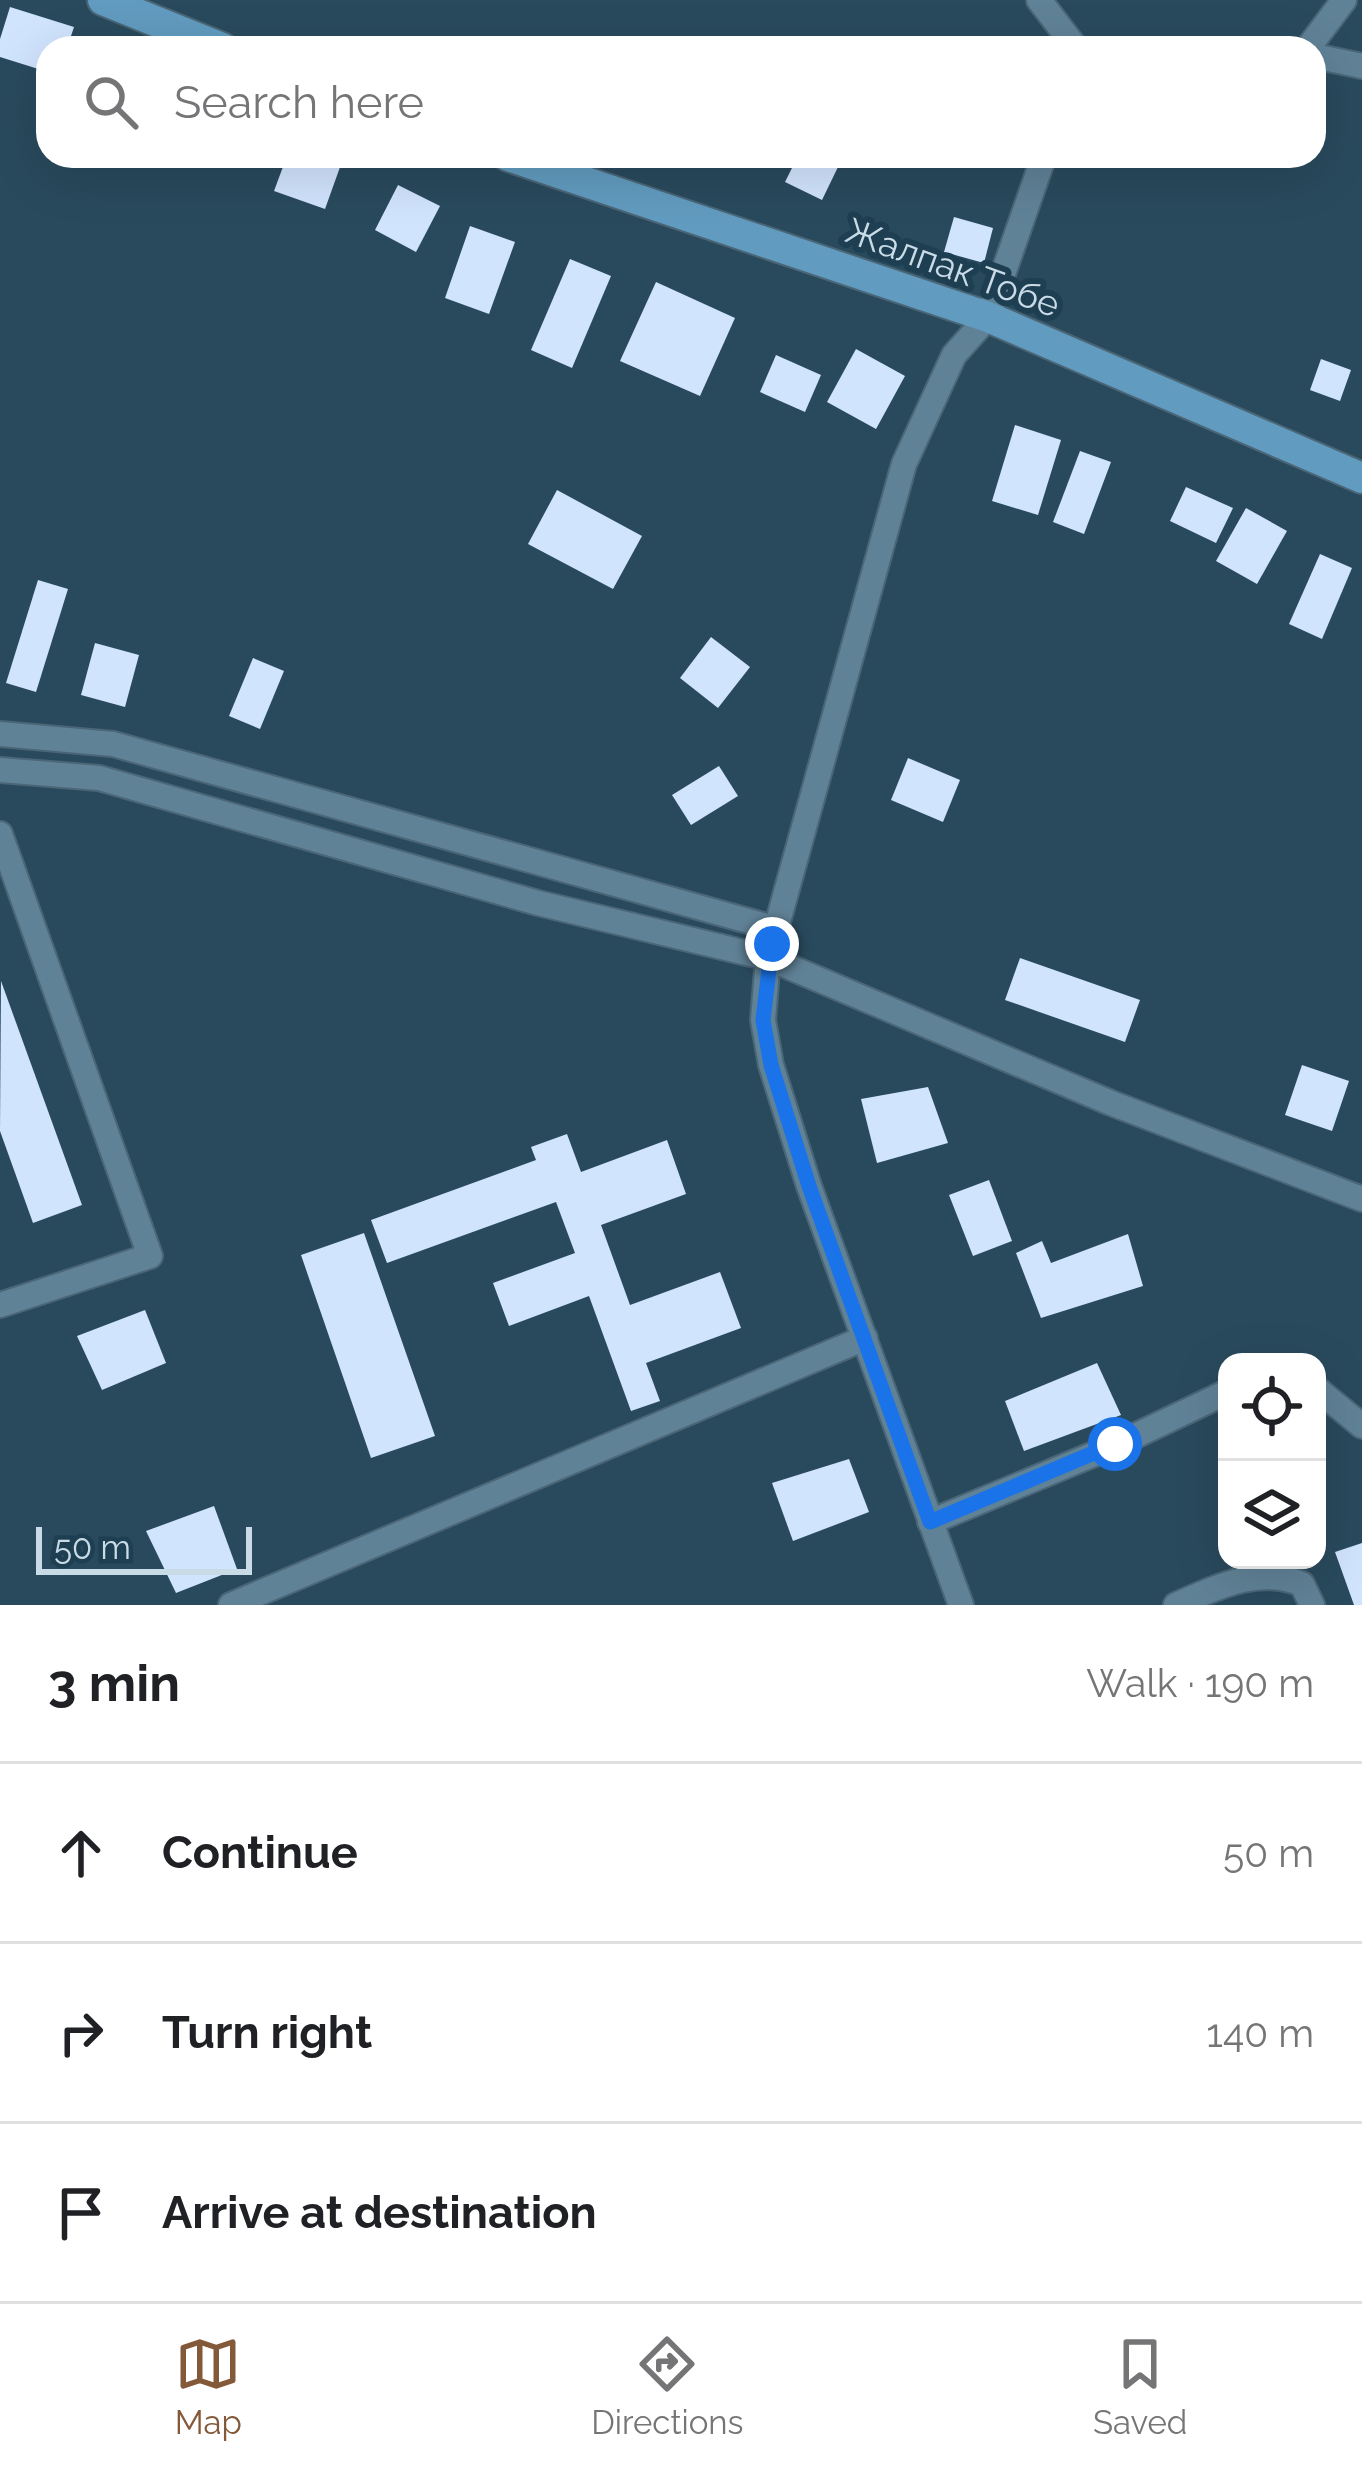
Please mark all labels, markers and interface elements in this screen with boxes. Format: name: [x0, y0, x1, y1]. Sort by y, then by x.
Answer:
search box: [36, 36, 1326, 168]
icon: search: [78, 69, 144, 135]
text: Search here: [174, 76, 424, 129]
street label: Жалпак Тобе: [840, 209, 1066, 325]
route end: [745, 917, 799, 971]
map controls: [1218, 1353, 1326, 1569]
button: locate: [1218, 1353, 1326, 1461]
route start: [1088, 1417, 1142, 1471]
button: layers: [1218, 1461, 1326, 1569]
scale bar: [36, 1521, 252, 1574]
text: 50 m: [54, 1528, 131, 1567]
text: 3 min: [48, 1653, 180, 1713]
text: Walk · 190 m: [1086, 1660, 1314, 1706]
icon: ahead: [48, 1820, 114, 1886]
text: Continue: [162, 1826, 358, 1879]
text: 50 m: [1223, 1830, 1314, 1876]
icon: right: [48, 2000, 114, 2066]
text: Turn right: [162, 2006, 372, 2059]
text: 140 m: [1206, 2010, 1314, 2056]
icon: arrive: [48, 2180, 114, 2246]
text: Arrive at destination: [162, 2186, 597, 2239]
tab: Map: [175, 2331, 242, 2442]
tab: Directions: [591, 2331, 744, 2442]
tab: Saved: [1093, 2331, 1187, 2442]

